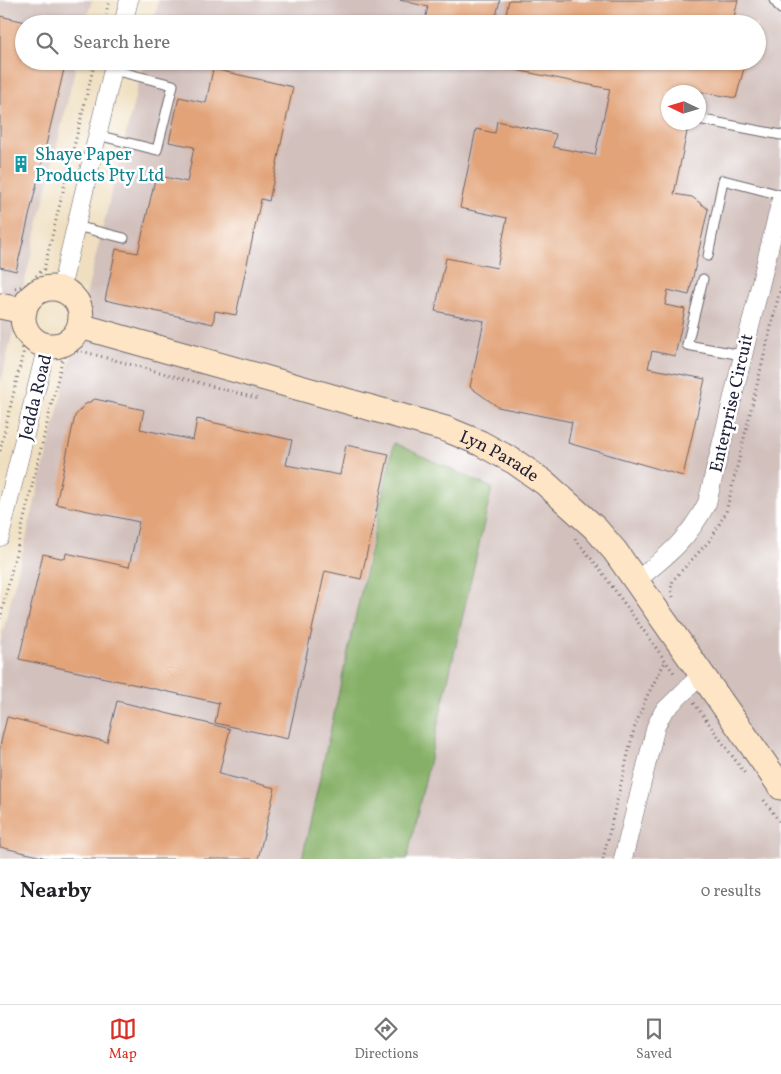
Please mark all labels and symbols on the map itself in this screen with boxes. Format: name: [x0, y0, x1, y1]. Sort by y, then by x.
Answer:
north arrow: [661, 85, 706, 130]
place label: Shaye Paper Products Pty Ltd: [35, 143, 165, 189]
building icon: Shaye Paper Products Pty Ltd: [11, 154, 31, 174]
street label: Enterprise Circuit: [704, 332, 761, 475]
street label: Jedda Road: [14, 352, 59, 443]
street label: Lyn Parade: [455, 425, 543, 489]

